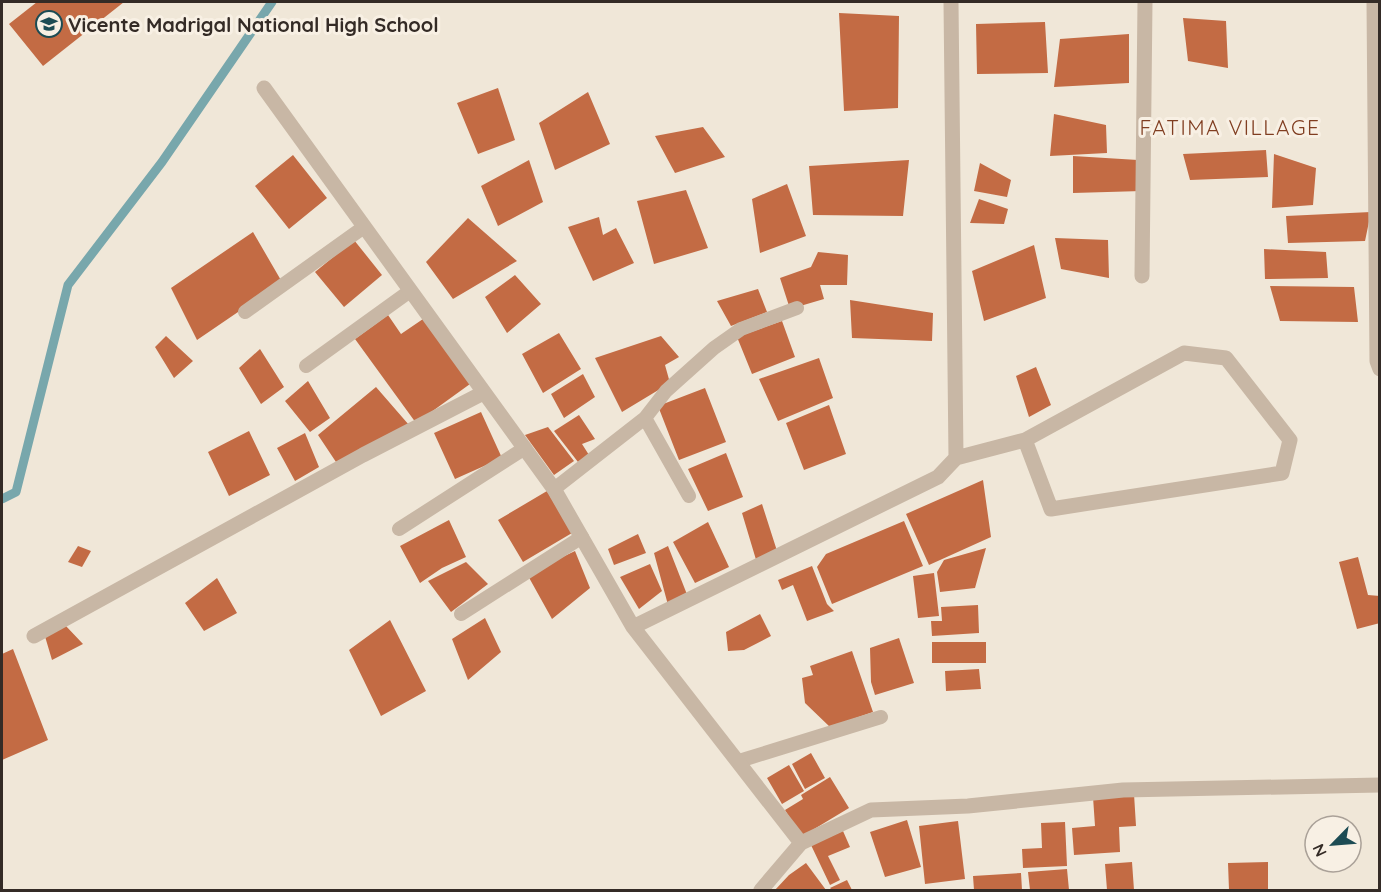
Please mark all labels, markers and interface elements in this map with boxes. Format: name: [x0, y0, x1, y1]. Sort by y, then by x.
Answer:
school or university icon: Vicente Madrigal National High School: [34, 9, 64, 39]
place label: Vicente Madrigal National High School: [68, 12, 439, 37]
district label: FATIMA VILLAGE: [1140, 114, 1320, 140]
north arrow: [1303, 814, 1363, 874]
text: N: [1308, 841, 1331, 860]

